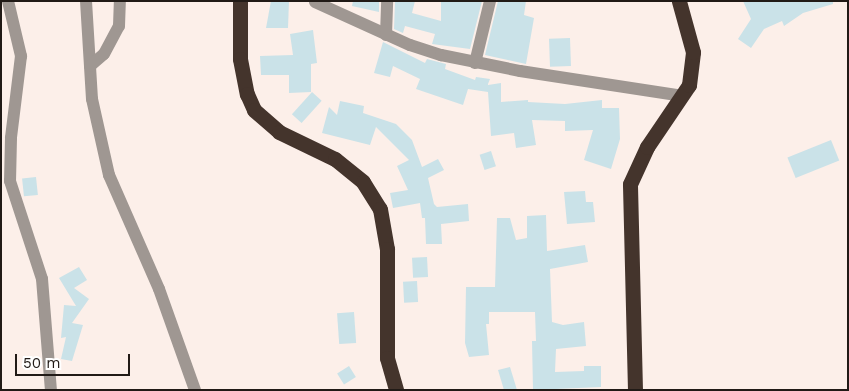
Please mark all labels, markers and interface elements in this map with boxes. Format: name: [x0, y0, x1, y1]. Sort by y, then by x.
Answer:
scale bar: [18, 344, 132, 376]
text: 50 m: [23, 354, 60, 372]

